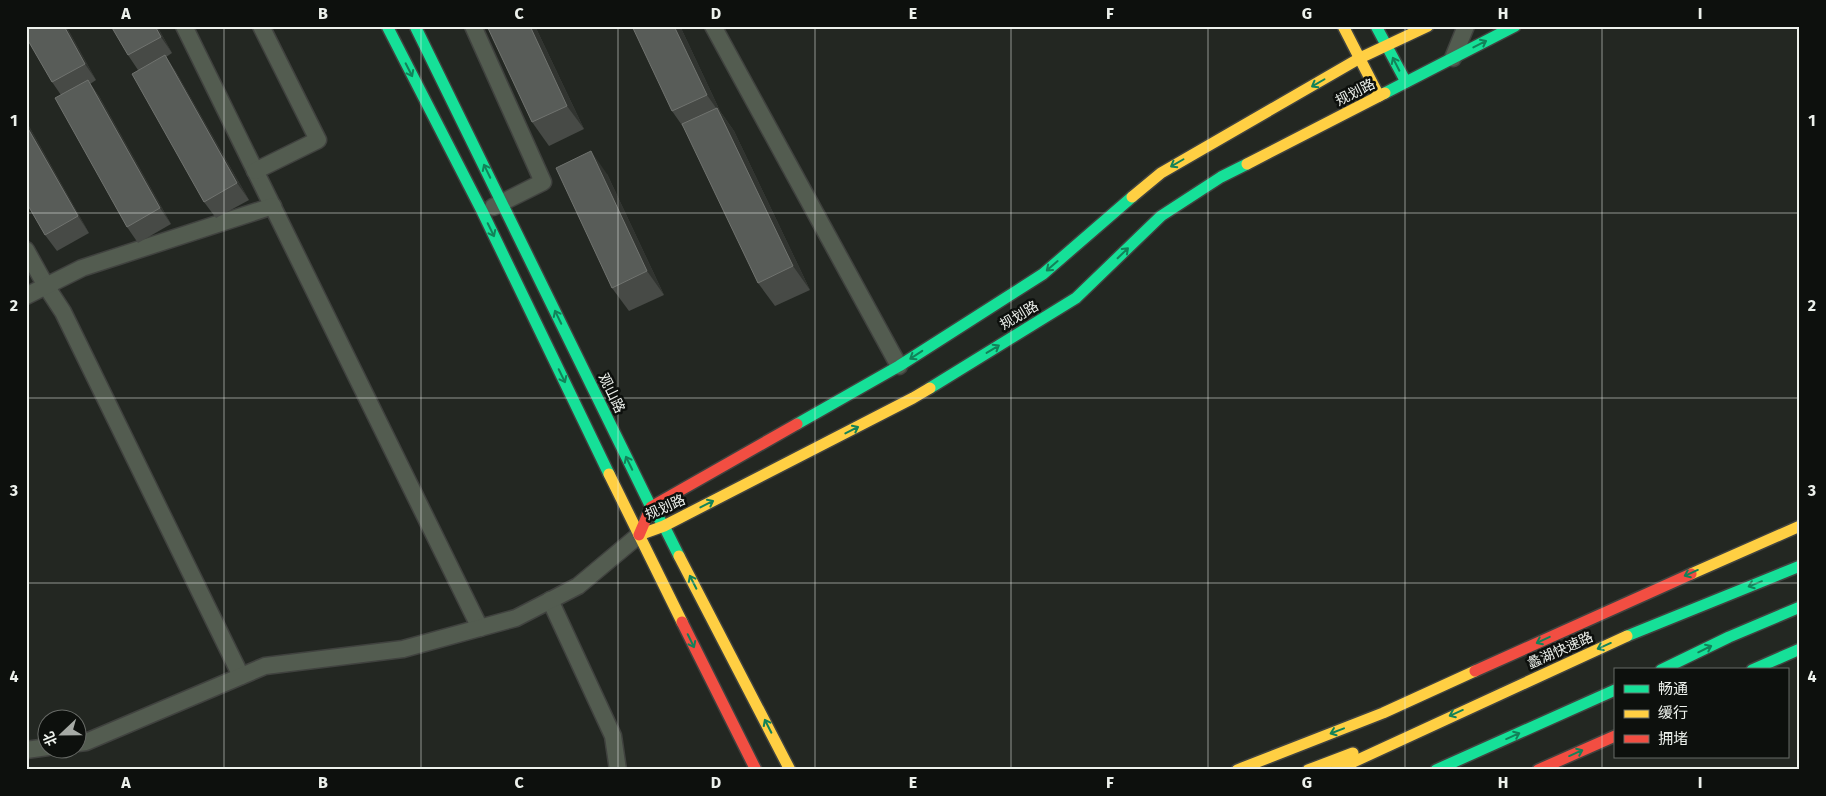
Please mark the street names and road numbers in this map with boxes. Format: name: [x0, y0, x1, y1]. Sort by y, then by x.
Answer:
street label: 规划路: [1333, 75, 1378, 110]
street label: 规划路: [997, 297, 1042, 334]
street label: 观山路: [595, 371, 628, 416]
street label: 规划路: [643, 491, 688, 524]
street label: 蠡湖快速路: [1525, 628, 1596, 672]

